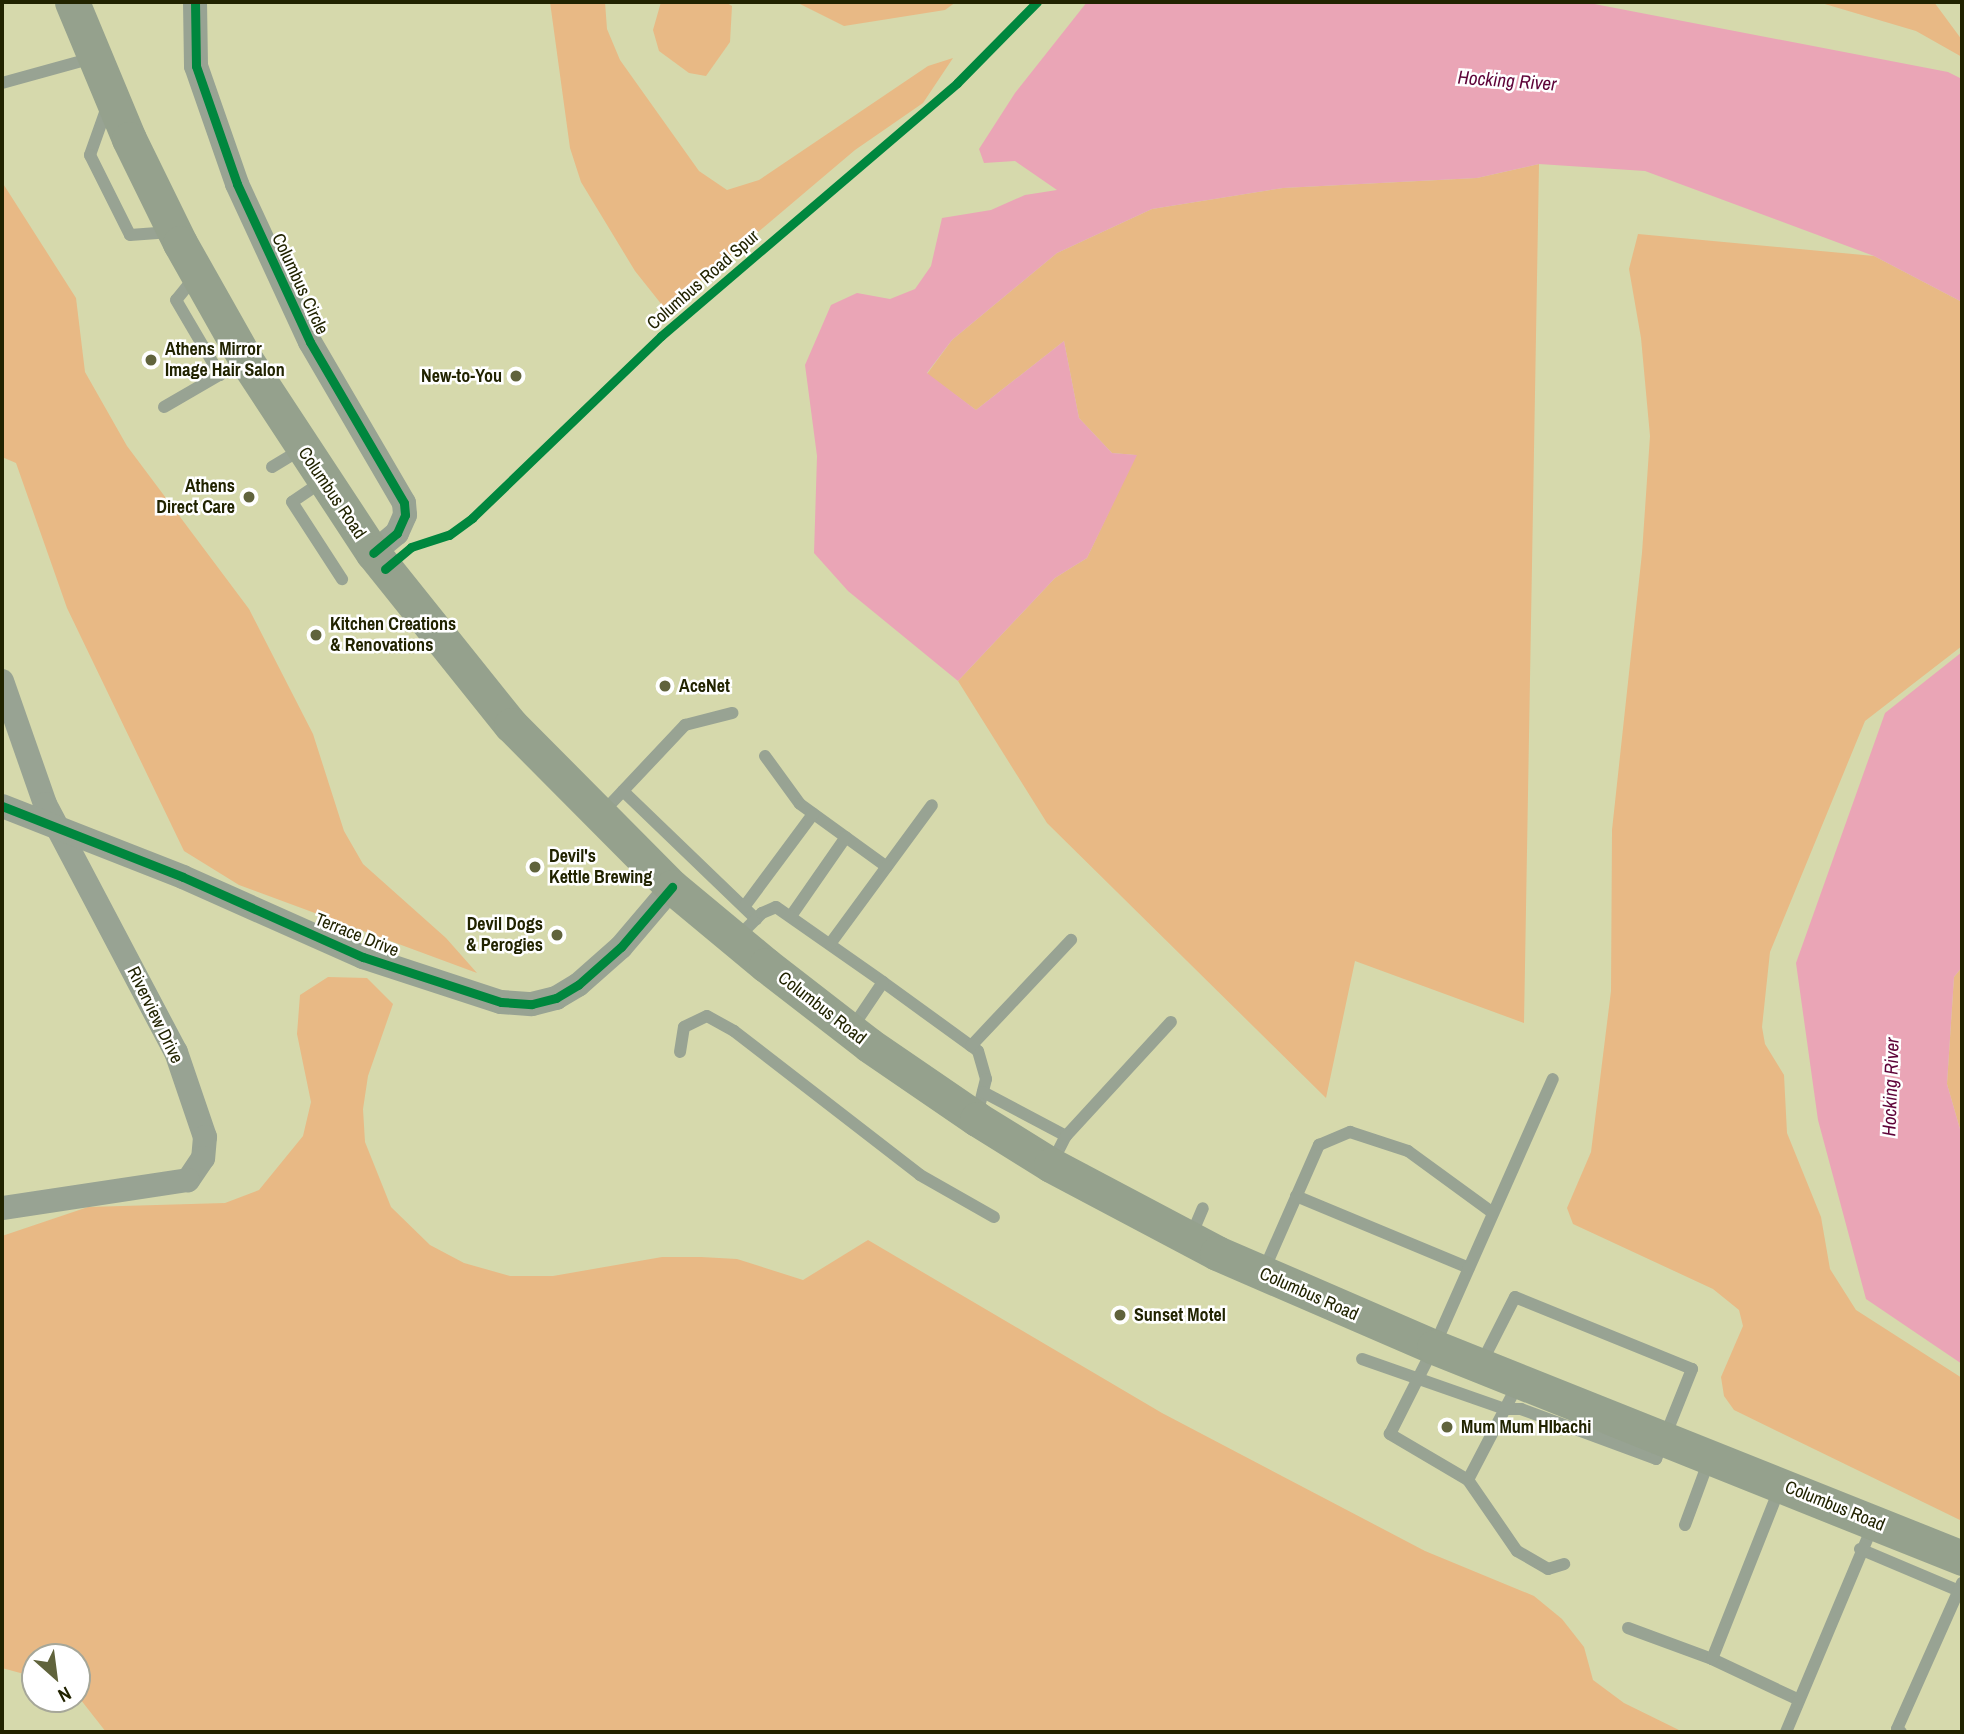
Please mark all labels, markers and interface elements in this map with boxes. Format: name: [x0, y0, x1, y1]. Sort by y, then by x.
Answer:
water label: Hocking River: [1457, 66, 1557, 96]
street label: Columbus Road Spur: [643, 226, 763, 334]
street label: Columbus Circle: [267, 230, 333, 338]
place label: Athens Mirror Image Hair Salon: [165, 339, 285, 382]
marker: Athens Mirror Image Hair Salon: [143, 352, 159, 368]
place label: New-to-You: [421, 365, 502, 387]
marker: New-to-You: [508, 368, 524, 384]
street label: Columbus Road: [293, 443, 371, 543]
place label: Athens Direct Care: [156, 476, 235, 518]
marker: Athens Direct Care: [241, 489, 257, 505]
place label: Kitchen Creations & Renovations: [330, 614, 456, 656]
marker: Kitchen Creations & Renovations: [308, 627, 324, 643]
place label: AceNet: [679, 675, 730, 697]
marker: AceNet: [657, 678, 673, 694]
place label: Devil's Kettle Brewing: [549, 846, 652, 888]
marker: Devil's Kettle Brewing: [527, 859, 543, 875]
street label: Terrace Drive: [312, 908, 402, 962]
place label: Devil Dogs & Perogies: [466, 914, 543, 956]
marker: Devil Dogs & Perogies: [549, 927, 565, 943]
street label: Riverview Drive: [122, 963, 188, 1067]
street label: Columbus Road: [774, 967, 870, 1049]
water label: Hocking River: [1878, 1037, 1904, 1137]
street label: Columbus Road: [1256, 1263, 1362, 1325]
place label: Sunset Motel: [1134, 1304, 1226, 1326]
marker: Sunset Motel: [1112, 1307, 1128, 1323]
place label: Mum Mum HIbachi: [1461, 1416, 1591, 1438]
marker: Mum Mum HIbachi: [1439, 1419, 1455, 1435]
street label: Columbus Road: [1782, 1476, 1888, 1536]
north arrow: [21, 1643, 91, 1713]
text: N: [54, 1681, 76, 1709]

